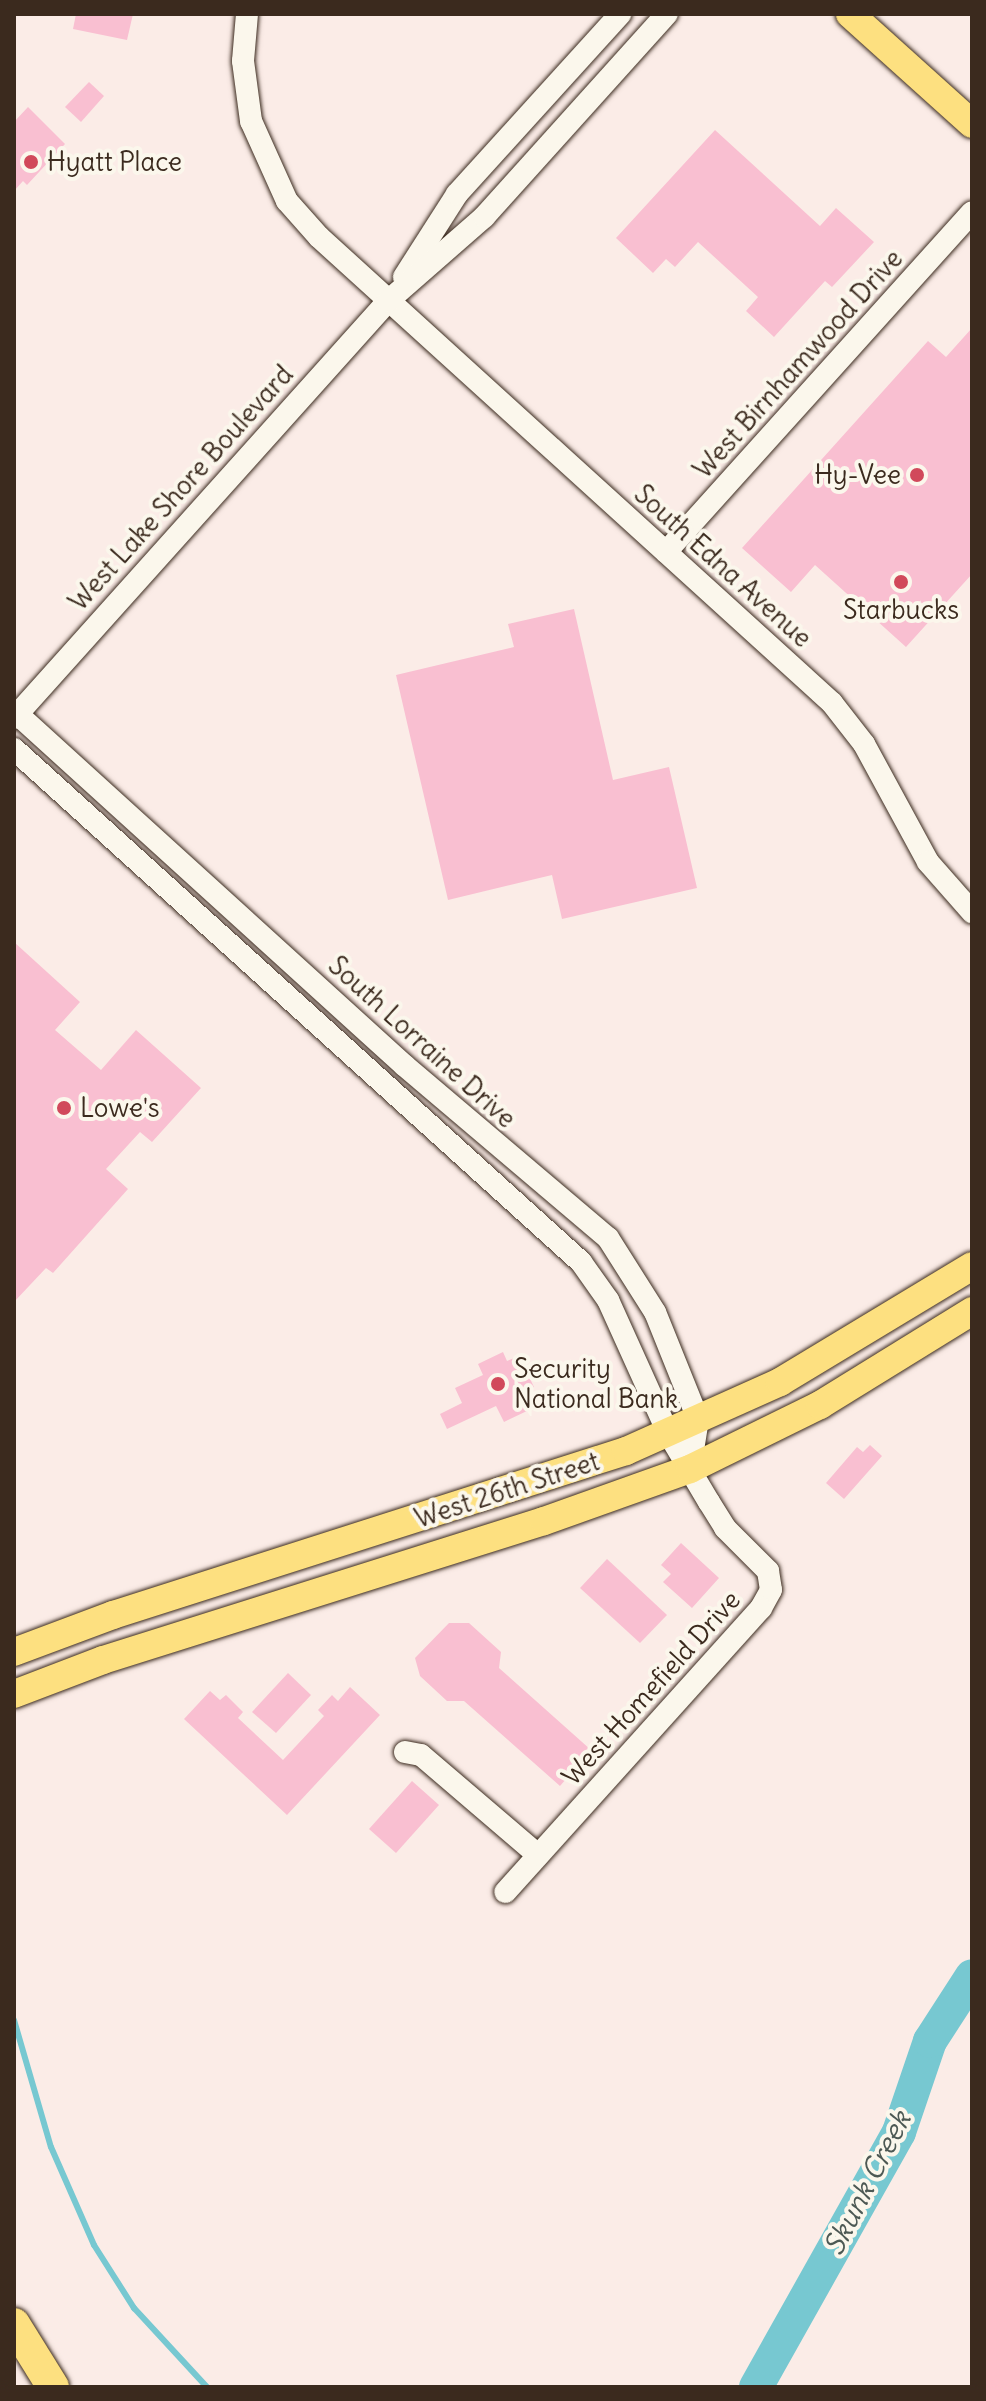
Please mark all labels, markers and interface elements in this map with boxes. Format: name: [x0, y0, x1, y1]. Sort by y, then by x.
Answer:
place label: Hyatt Place: [47, 146, 182, 178]
marker: Hyatt Place: [22, 153, 40, 171]
street label: West Birnhamwood Drive: [687, 243, 909, 485]
street label: West Lake Shore Boulevard: [63, 359, 299, 617]
place label: Hy-Vee: [814, 459, 901, 491]
marker: Hy-Vee: [908, 466, 926, 484]
street label: South Edna Avenue: [628, 478, 818, 654]
marker: Starbucks: [892, 573, 910, 591]
place label: Starbucks: [843, 594, 959, 626]
street label: South Lorraine Drive: [322, 950, 522, 1134]
place label: Lowe's: [80, 1092, 160, 1124]
marker: Lowe's: [55, 1099, 73, 1117]
place label: Security National Bank: [514, 1353, 678, 1414]
marker: Security National Bank: [489, 1375, 507, 1393]
street label: West 26th Street: [411, 1445, 603, 1535]
street label: West Homefield Drive: [556, 1584, 746, 1792]
water label: Skunk Creek: [816, 2106, 918, 2260]

